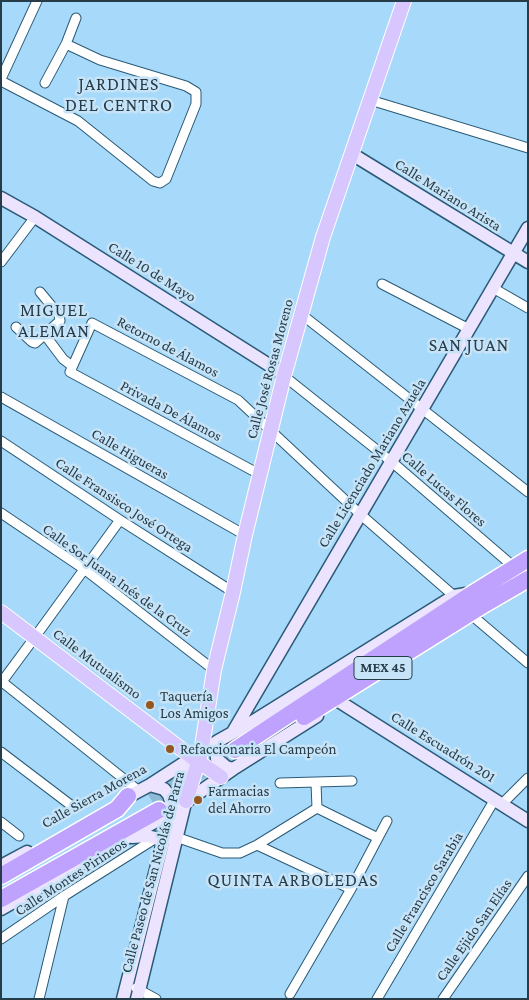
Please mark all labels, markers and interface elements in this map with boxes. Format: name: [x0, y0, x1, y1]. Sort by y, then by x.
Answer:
district label: JARDINES DEL CENTRO: [64, 73, 174, 116]
street label: Calle Mariano Arista: [391, 155, 505, 235]
street label: Calle 10 de Mayo: [105, 238, 199, 306]
street label: Calle José Rosas Moreno: [243, 297, 297, 441]
district label: MIGUEL ALEMAN: [17, 299, 91, 342]
street label: Retorno de Álamos: [114, 313, 222, 381]
district label: SAN JUAN: [428, 334, 510, 356]
street label: Calle Licenciado Mariano Azuela: [314, 375, 430, 551]
street label: Privada De Álamos: [117, 377, 225, 445]
street label: Calle Higueras: [88, 425, 172, 483]
street label: Calle Lucas Flores: [398, 447, 490, 531]
street label: Calle Fransisco José Ortega: [52, 454, 196, 556]
street label: Calle Sor Juana Inés de la Cruz: [39, 520, 195, 640]
street label: Calle Mutualismo: [49, 625, 145, 703]
road number: MEX 45: [354, 656, 412, 680]
place label: Taquería Los Amigos: [160, 687, 229, 722]
marker: Taquería Los Amigos: [144, 699, 156, 711]
street label: Calle Escuadrón 201: [387, 708, 499, 786]
place label: Refaccionaria El Campeón: [180, 740, 336, 758]
marker: Refaccionaria El Campeón: [164, 743, 176, 755]
street label: Calle Sierra Morena: [38, 760, 150, 832]
street label: Calle Paseo de San Nicolás de Parra: [117, 769, 189, 975]
place label: Farmacias del Ahorro: [208, 782, 271, 817]
marker: Farmacias del Ahorro: [192, 794, 204, 806]
street label: Calle Francisco Sarabia: [381, 829, 467, 955]
street label: Calle Montes Pirineos: [12, 834, 130, 920]
district label: QUINTA ARBOLEDAS: [205, 869, 381, 891]
street label: Calle Ejido San Elías: [432, 875, 516, 985]

